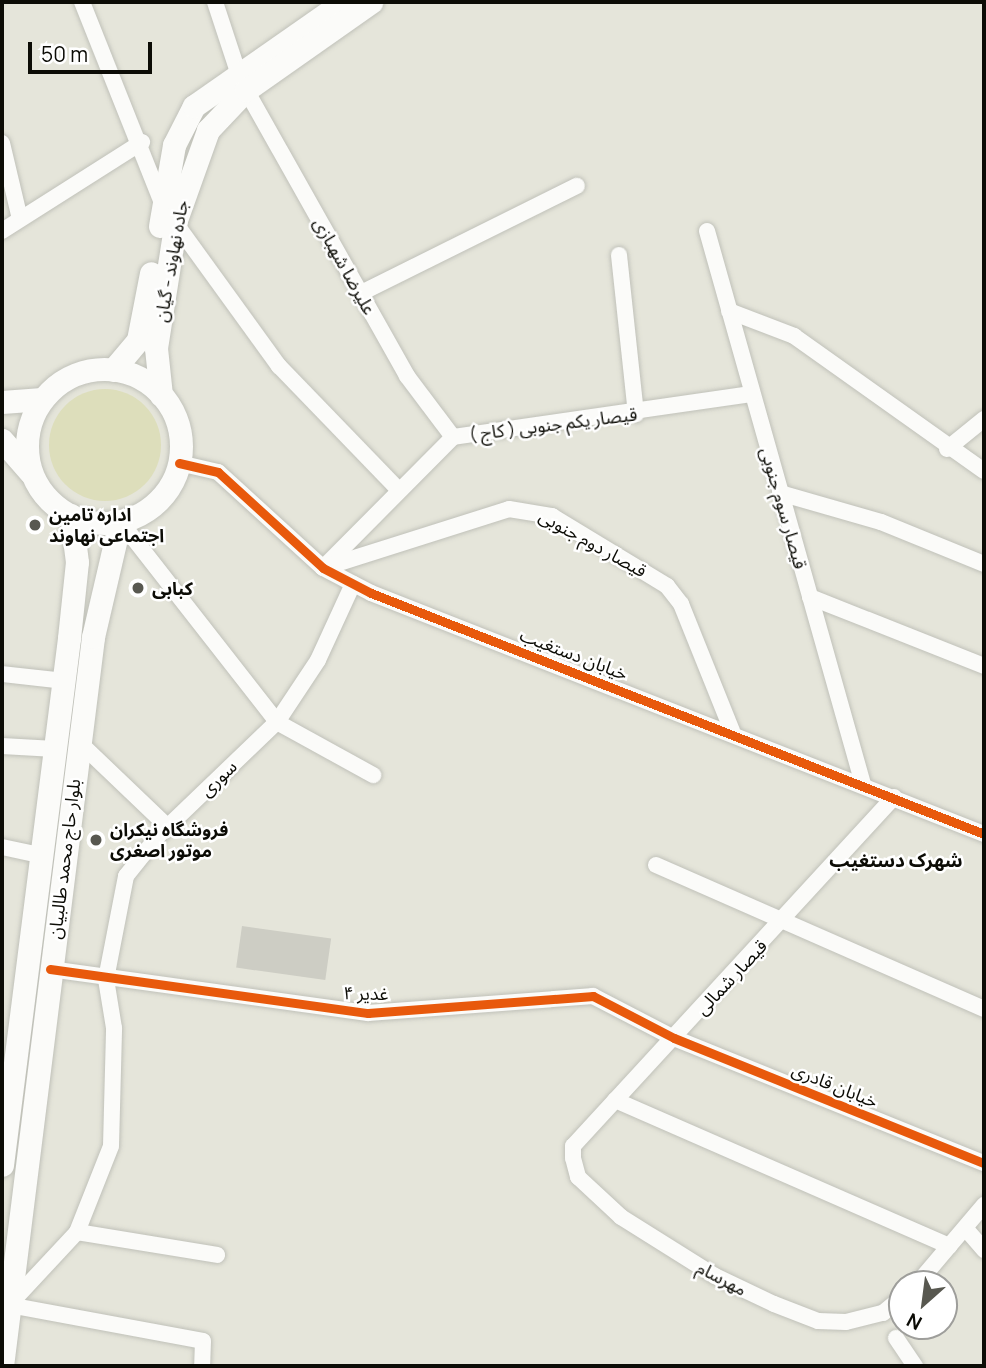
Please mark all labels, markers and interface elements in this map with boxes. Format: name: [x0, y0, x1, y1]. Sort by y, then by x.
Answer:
scale bar: [32, 28, 156, 72]
text: 50 m: [41, 40, 88, 68]
street label: جاده نهاوند - گیان: [150, 198, 192, 324]
street label: علیرضا شهبازی: [309, 214, 381, 318]
street label: قیصار یکم جنوبی ( کاج ): [468, 403, 638, 445]
street label: قیصار سوم جنوبی: [756, 445, 812, 571]
place label: اداره تامین اجتماعی نهاوند: [49, 504, 164, 546]
street label: قیصار دوم جنوبی: [535, 505, 651, 581]
marker: اداره تامین اجتماعی نهاوند: [27, 517, 43, 533]
place label: کبابی: [152, 577, 193, 599]
marker: کبابی: [130, 580, 146, 596]
street label: خیابان دستغیب: [517, 624, 631, 684]
street label: سوری: [195, 755, 241, 801]
street label: بلوار حاج محمد طالبیان: [43, 778, 85, 940]
place label: فروشگاه نیکران موتور اصغری: [110, 819, 228, 862]
marker: فروشگاه نیکران موتور اصغری: [88, 832, 104, 848]
district label: شهرک دستغیب: [829, 850, 963, 872]
street label: قیصار شمالی: [691, 935, 771, 1019]
street label: غدیر ۴: [343, 982, 389, 1004]
street label: خیابان قادری: [789, 1058, 881, 1112]
street label: مهرسام: [693, 1256, 751, 1300]
north arrow: [888, 1270, 958, 1340]
text: N: [902, 1307, 926, 1336]

